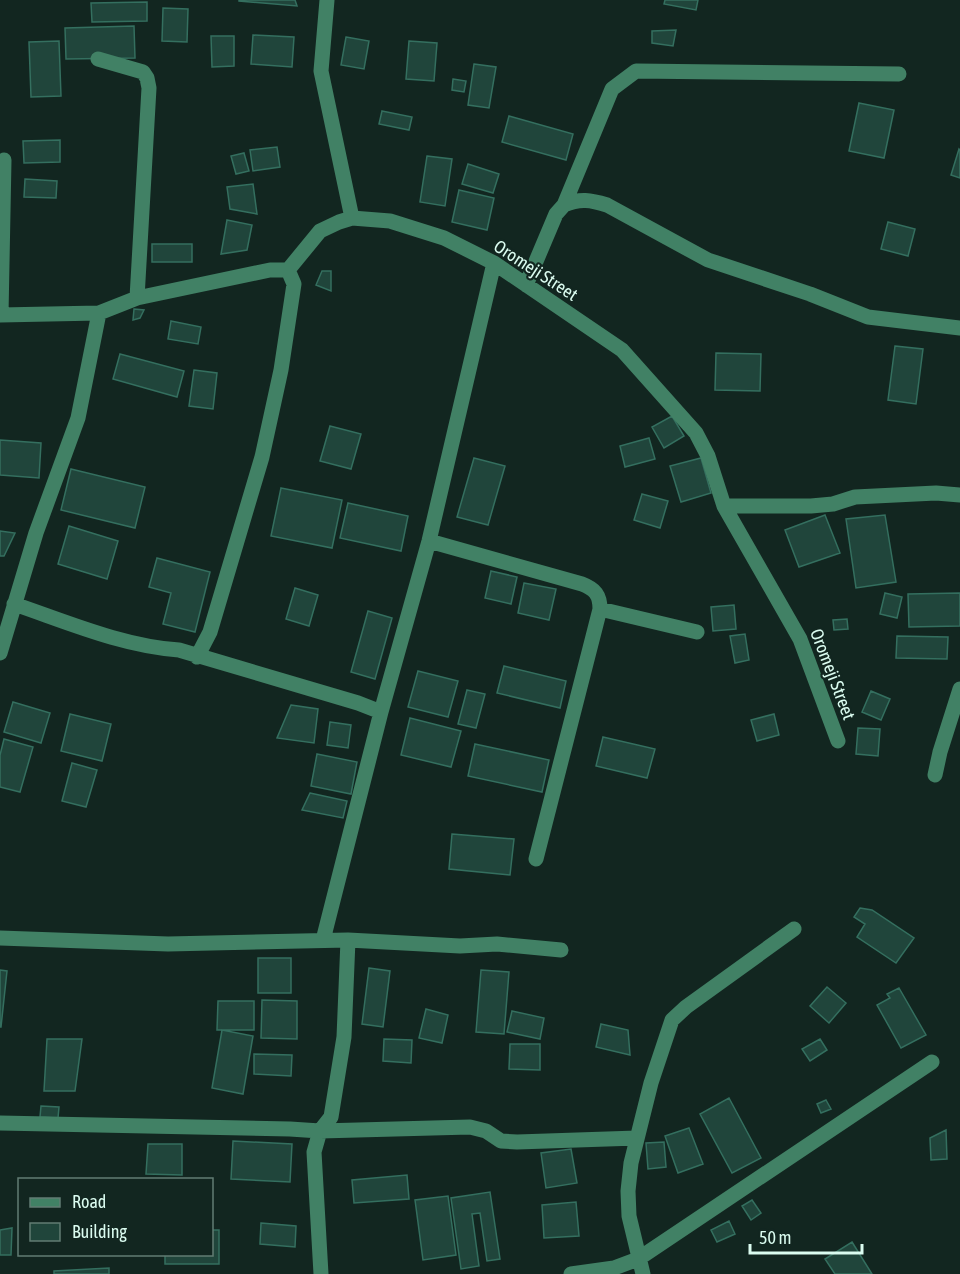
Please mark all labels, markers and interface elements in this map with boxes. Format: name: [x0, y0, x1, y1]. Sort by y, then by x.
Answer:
street label: Oromeji Street: [490, 235, 582, 305]
street label: Oromeji Street: [806, 626, 860, 722]
legend: [18, 1178, 213, 1256]
text: Road: [72, 1191, 106, 1212]
scale bar: [750, 1217, 862, 1255]
text: Building: [72, 1221, 127, 1242]
text: 50 m: [759, 1227, 791, 1248]

